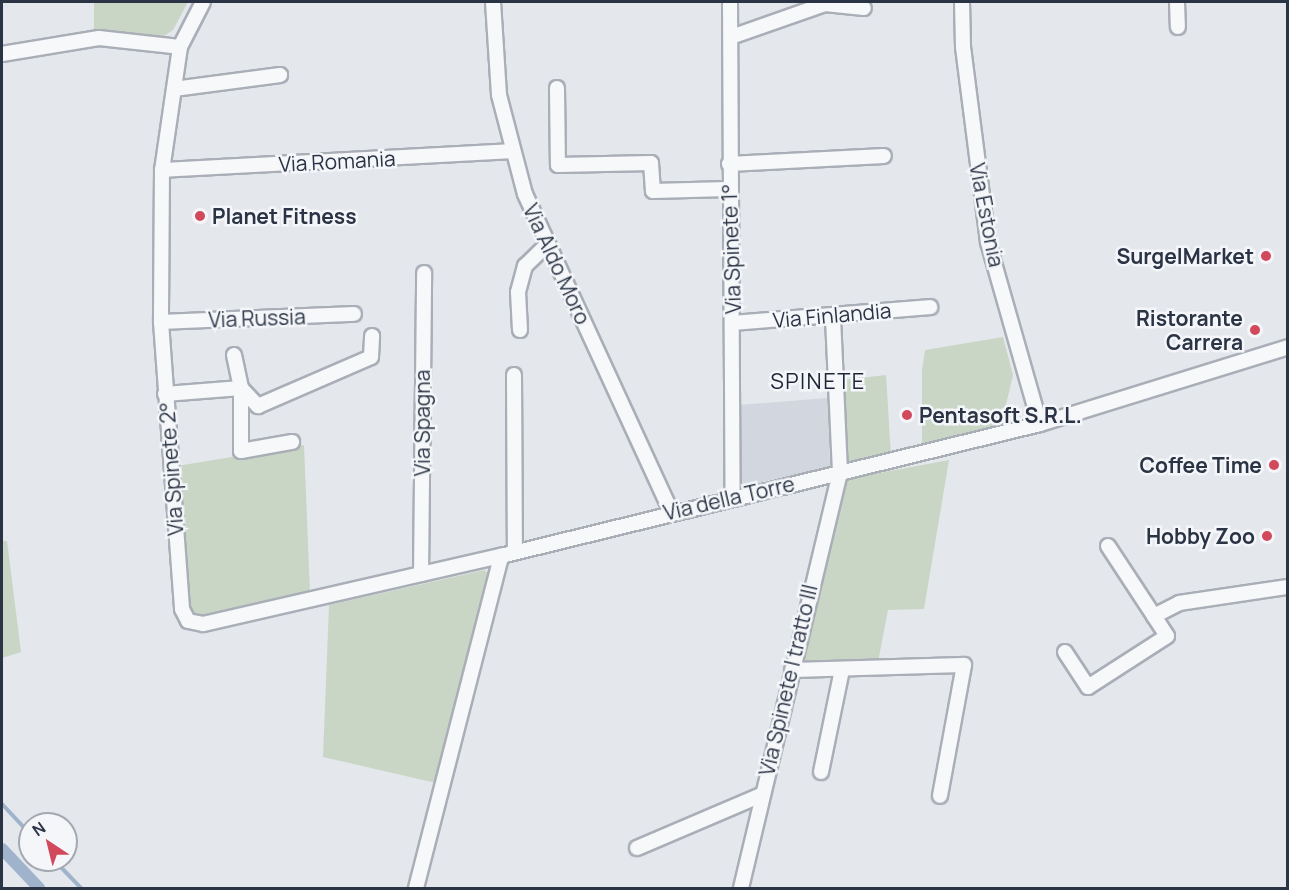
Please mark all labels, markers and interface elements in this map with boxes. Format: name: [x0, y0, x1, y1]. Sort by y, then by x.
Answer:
street label: Via Romania: [278, 145, 396, 177]
street label: Via Estonia: [965, 161, 1009, 269]
street label: Via Spinete 1°: [716, 184, 746, 314]
street label: Via Aldo Moro: [518, 200, 596, 328]
place label: Planet Fitness: [212, 203, 357, 229]
marker: Planet Fitness: [193, 209, 207, 223]
place label: SurgelMarket: [1116, 243, 1254, 269]
marker: SurgelMarket: [1259, 249, 1273, 263]
street label: Via Finlandia: [772, 297, 892, 333]
street label: Via Russia: [208, 304, 306, 332]
place label: Ristorante Carrera: [1136, 305, 1243, 355]
marker: Ristorante Carrera: [1248, 323, 1262, 337]
district label: SPINETE: [770, 369, 866, 395]
street label: Via Spagna: [409, 370, 435, 476]
street label: Via Spinete 2°: [154, 401, 188, 537]
place label: Pentasoft S.R.L.: [919, 402, 1082, 428]
marker: Pentasoft S.R.L.: [900, 408, 914, 422]
place label: Coffee Time: [1139, 452, 1262, 478]
marker: Coffee Time: [1267, 458, 1281, 472]
street label: Via della Torre: [661, 471, 797, 525]
place label: Hobby Zoo: [1146, 523, 1255, 549]
marker: Hobby Zoo: [1260, 529, 1274, 543]
street label: Via Spinete I tratto III: [754, 582, 822, 778]
north arrow: [18, 812, 78, 872]
text: N: [28, 817, 50, 841]

